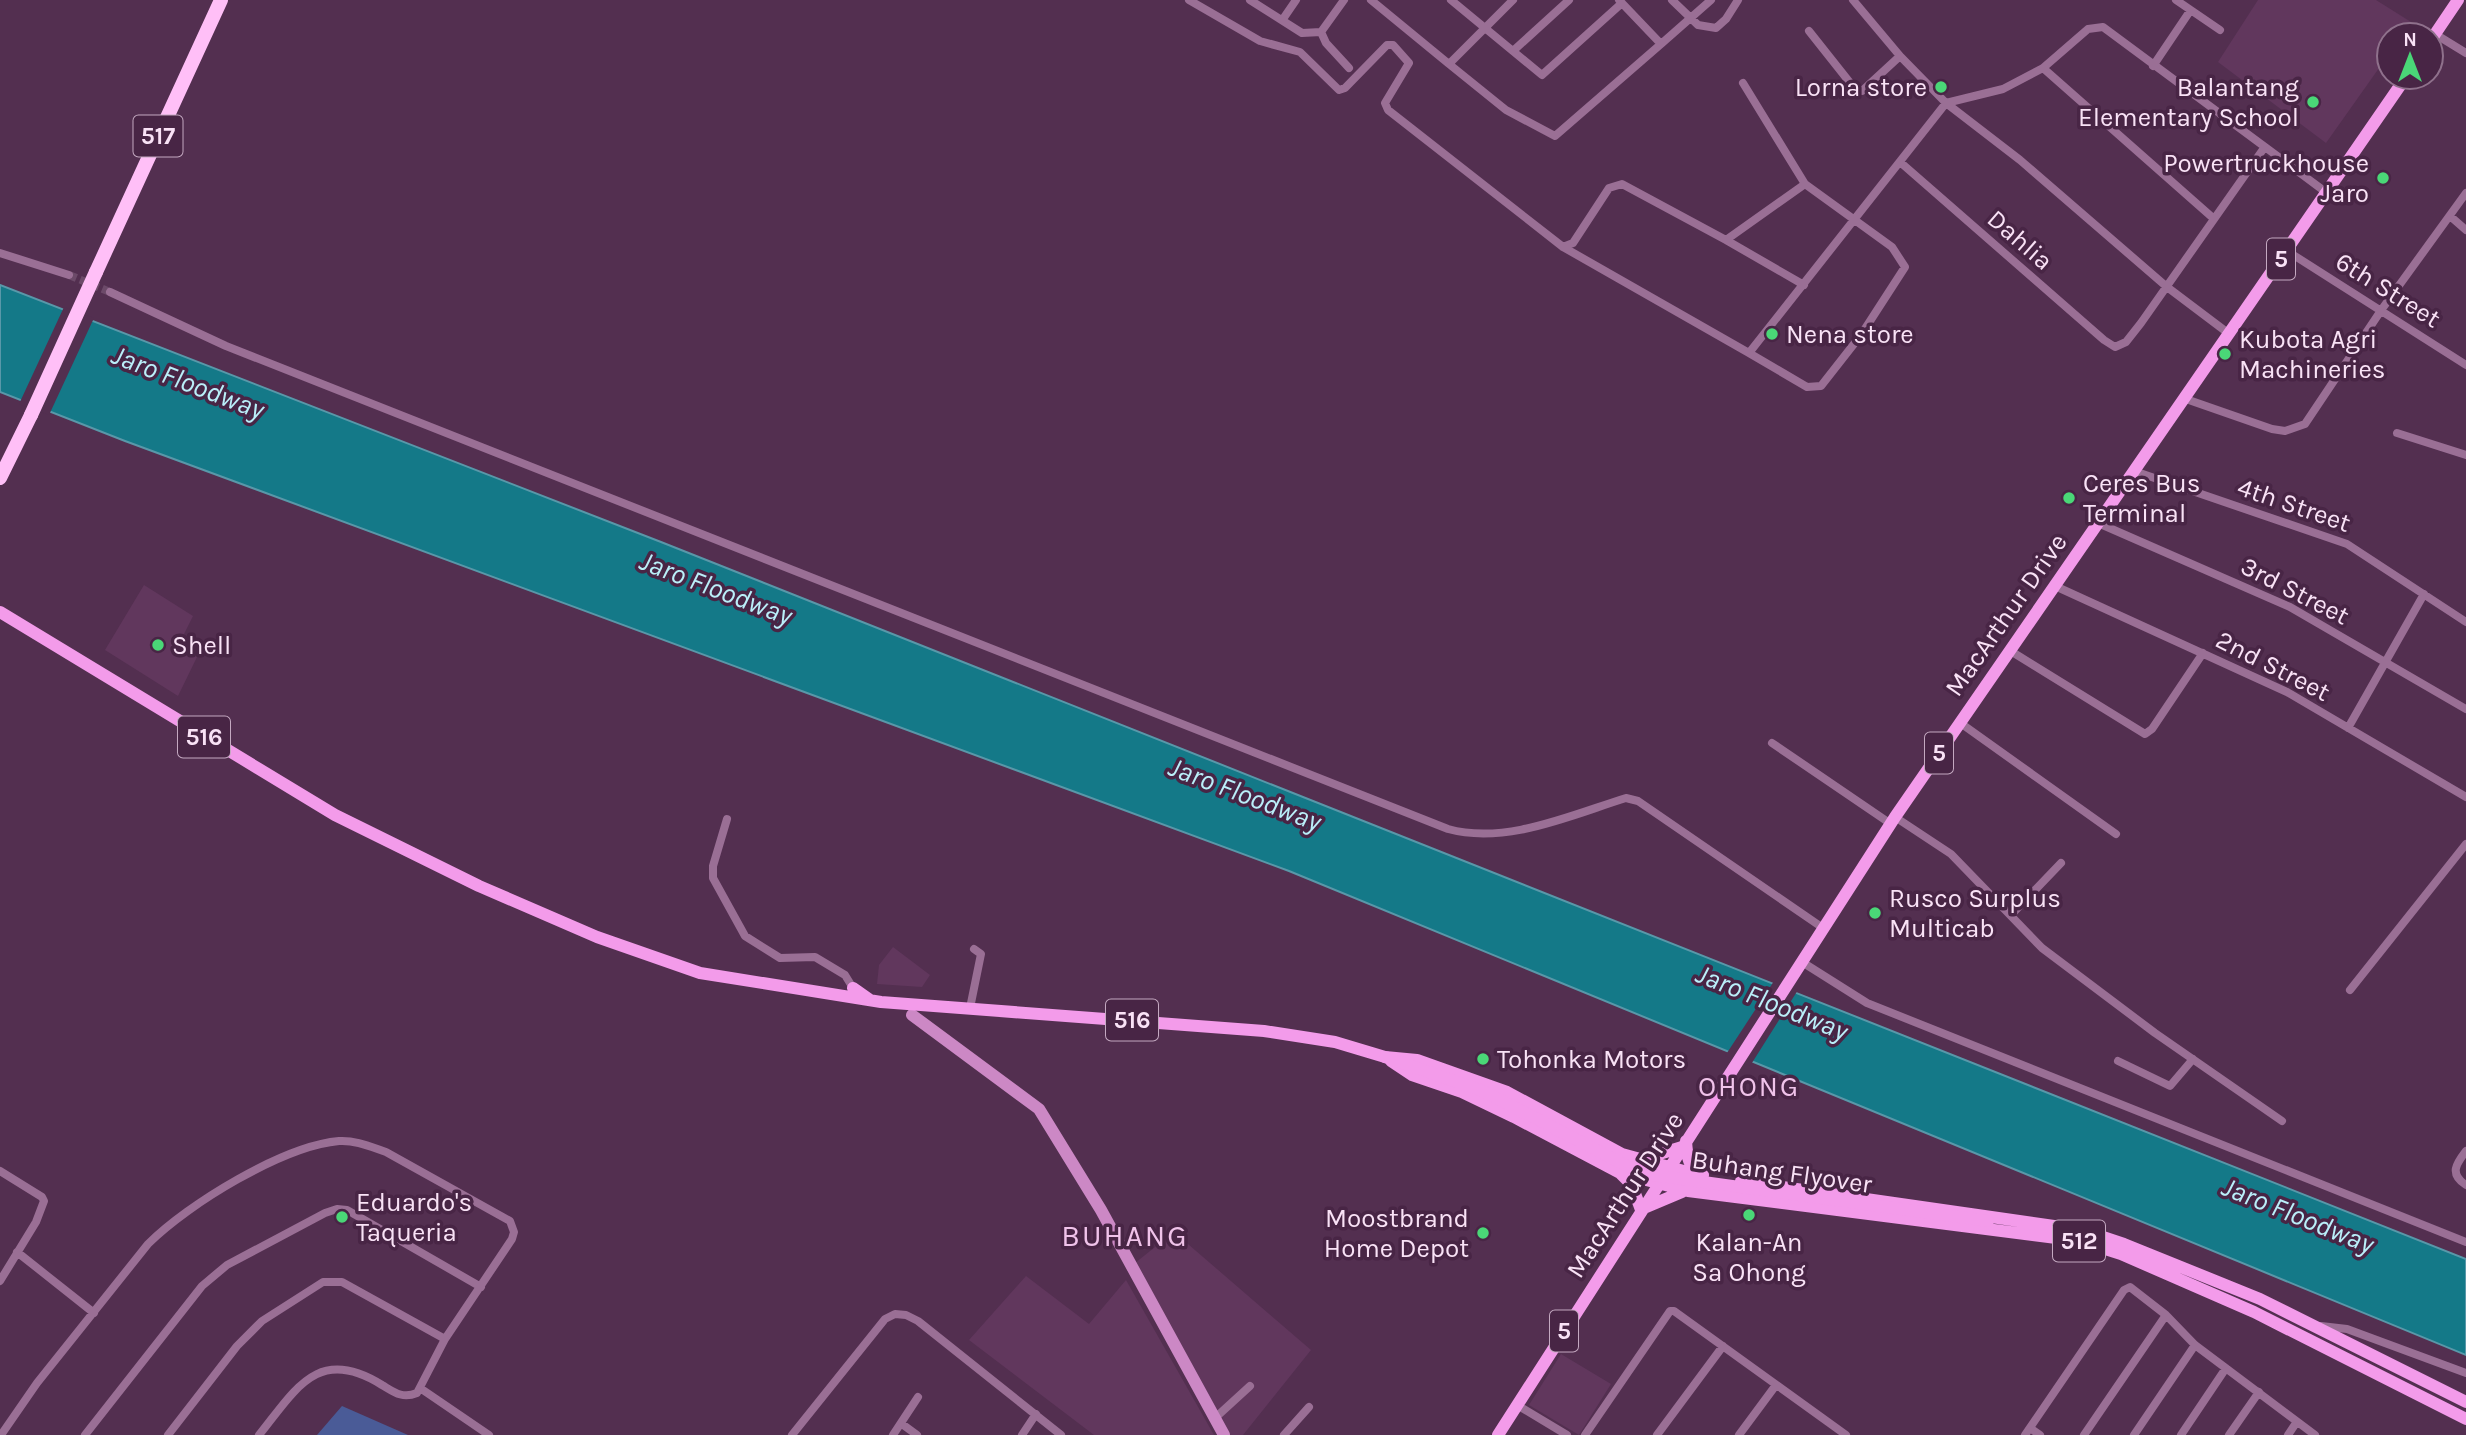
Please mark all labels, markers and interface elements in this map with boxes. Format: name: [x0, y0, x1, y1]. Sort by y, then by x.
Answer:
north arrow: [2375, 21, 2445, 91]
text: N: [2403, 29, 2417, 51]
place label: Lorna store: [1795, 72, 1927, 103]
place label: Balantang Elementary School: [2078, 72, 2299, 133]
marker: Lorna store: [1933, 79, 1949, 95]
marker: Balantang Elementary School: [2305, 94, 2321, 110]
road number: 517: [134, 116, 182, 156]
place label: Powertruckhouse Jaro: [2163, 148, 2369, 209]
marker: Powertruckhouse Jaro: [2375, 170, 2391, 186]
street label: Dahlia: [1981, 203, 2059, 277]
road number: 5: [2267, 238, 2295, 280]
street label: 6th Street: [2330, 246, 2446, 334]
place label: Nena store: [1786, 319, 1914, 350]
place label: Kubota Agri Machineries: [2239, 324, 2385, 385]
marker: Nena store: [1764, 326, 1780, 342]
water label: Jaro Floodway: [107, 338, 270, 427]
marker: Kubota Agri Machineries: [2217, 346, 2233, 362]
place label: Ceres Bus Terminal: [2083, 468, 2200, 529]
street label: 4th Street: [2233, 471, 2355, 539]
marker: Ceres Bus Terminal: [2061, 490, 2077, 506]
street label: MacArthur Drive: [1938, 528, 2074, 702]
water label: Jaro Floodway: [635, 544, 798, 633]
street label: 3rd Street: [2236, 550, 2355, 632]
street label: 2nd Street: [2211, 624, 2335, 708]
place label: Shell: [172, 630, 231, 661]
marker: Shell: [150, 637, 166, 653]
road number: 516: [178, 716, 230, 758]
road number: 5: [1925, 732, 1953, 774]
water label: Jaro Floodway: [1164, 750, 1327, 839]
place label: Rusco Surplus Multicab: [1889, 883, 2061, 944]
marker: Rusco Surplus Multicab: [1867, 905, 1883, 921]
water label: Jaro Floodway: [1691, 957, 1854, 1048]
road number: 516: [1106, 1000, 1158, 1040]
place label: Tohonka Motors: [1497, 1044, 1686, 1075]
marker: Tohonka Motors: [1475, 1051, 1491, 1067]
district label: OHONG: [1698, 1070, 1800, 1103]
street label: MacArthur Drive: [1560, 1106, 1690, 1284]
street label: Buhang Flyover: [1690, 1144, 1875, 1200]
water label: Jaro Floodway: [2217, 1170, 2380, 1261]
place label: Eduardo's Taqueria: [356, 1187, 472, 1248]
place label: Moostbrand Home Depot: [1324, 1203, 1469, 1264]
marker: Kalan-An Sa Ohong: [1741, 1207, 1757, 1223]
marker: Eduardo's Taqueria: [334, 1209, 350, 1225]
district label: BUHANG: [1061, 1218, 1189, 1254]
road number: 512: [2053, 1220, 2105, 1261]
marker: Moostbrand Home Depot: [1475, 1225, 1491, 1241]
place label: Kalan-An Sa Ohong: [1692, 1227, 1806, 1288]
road number: 5: [1550, 1310, 1578, 1352]

